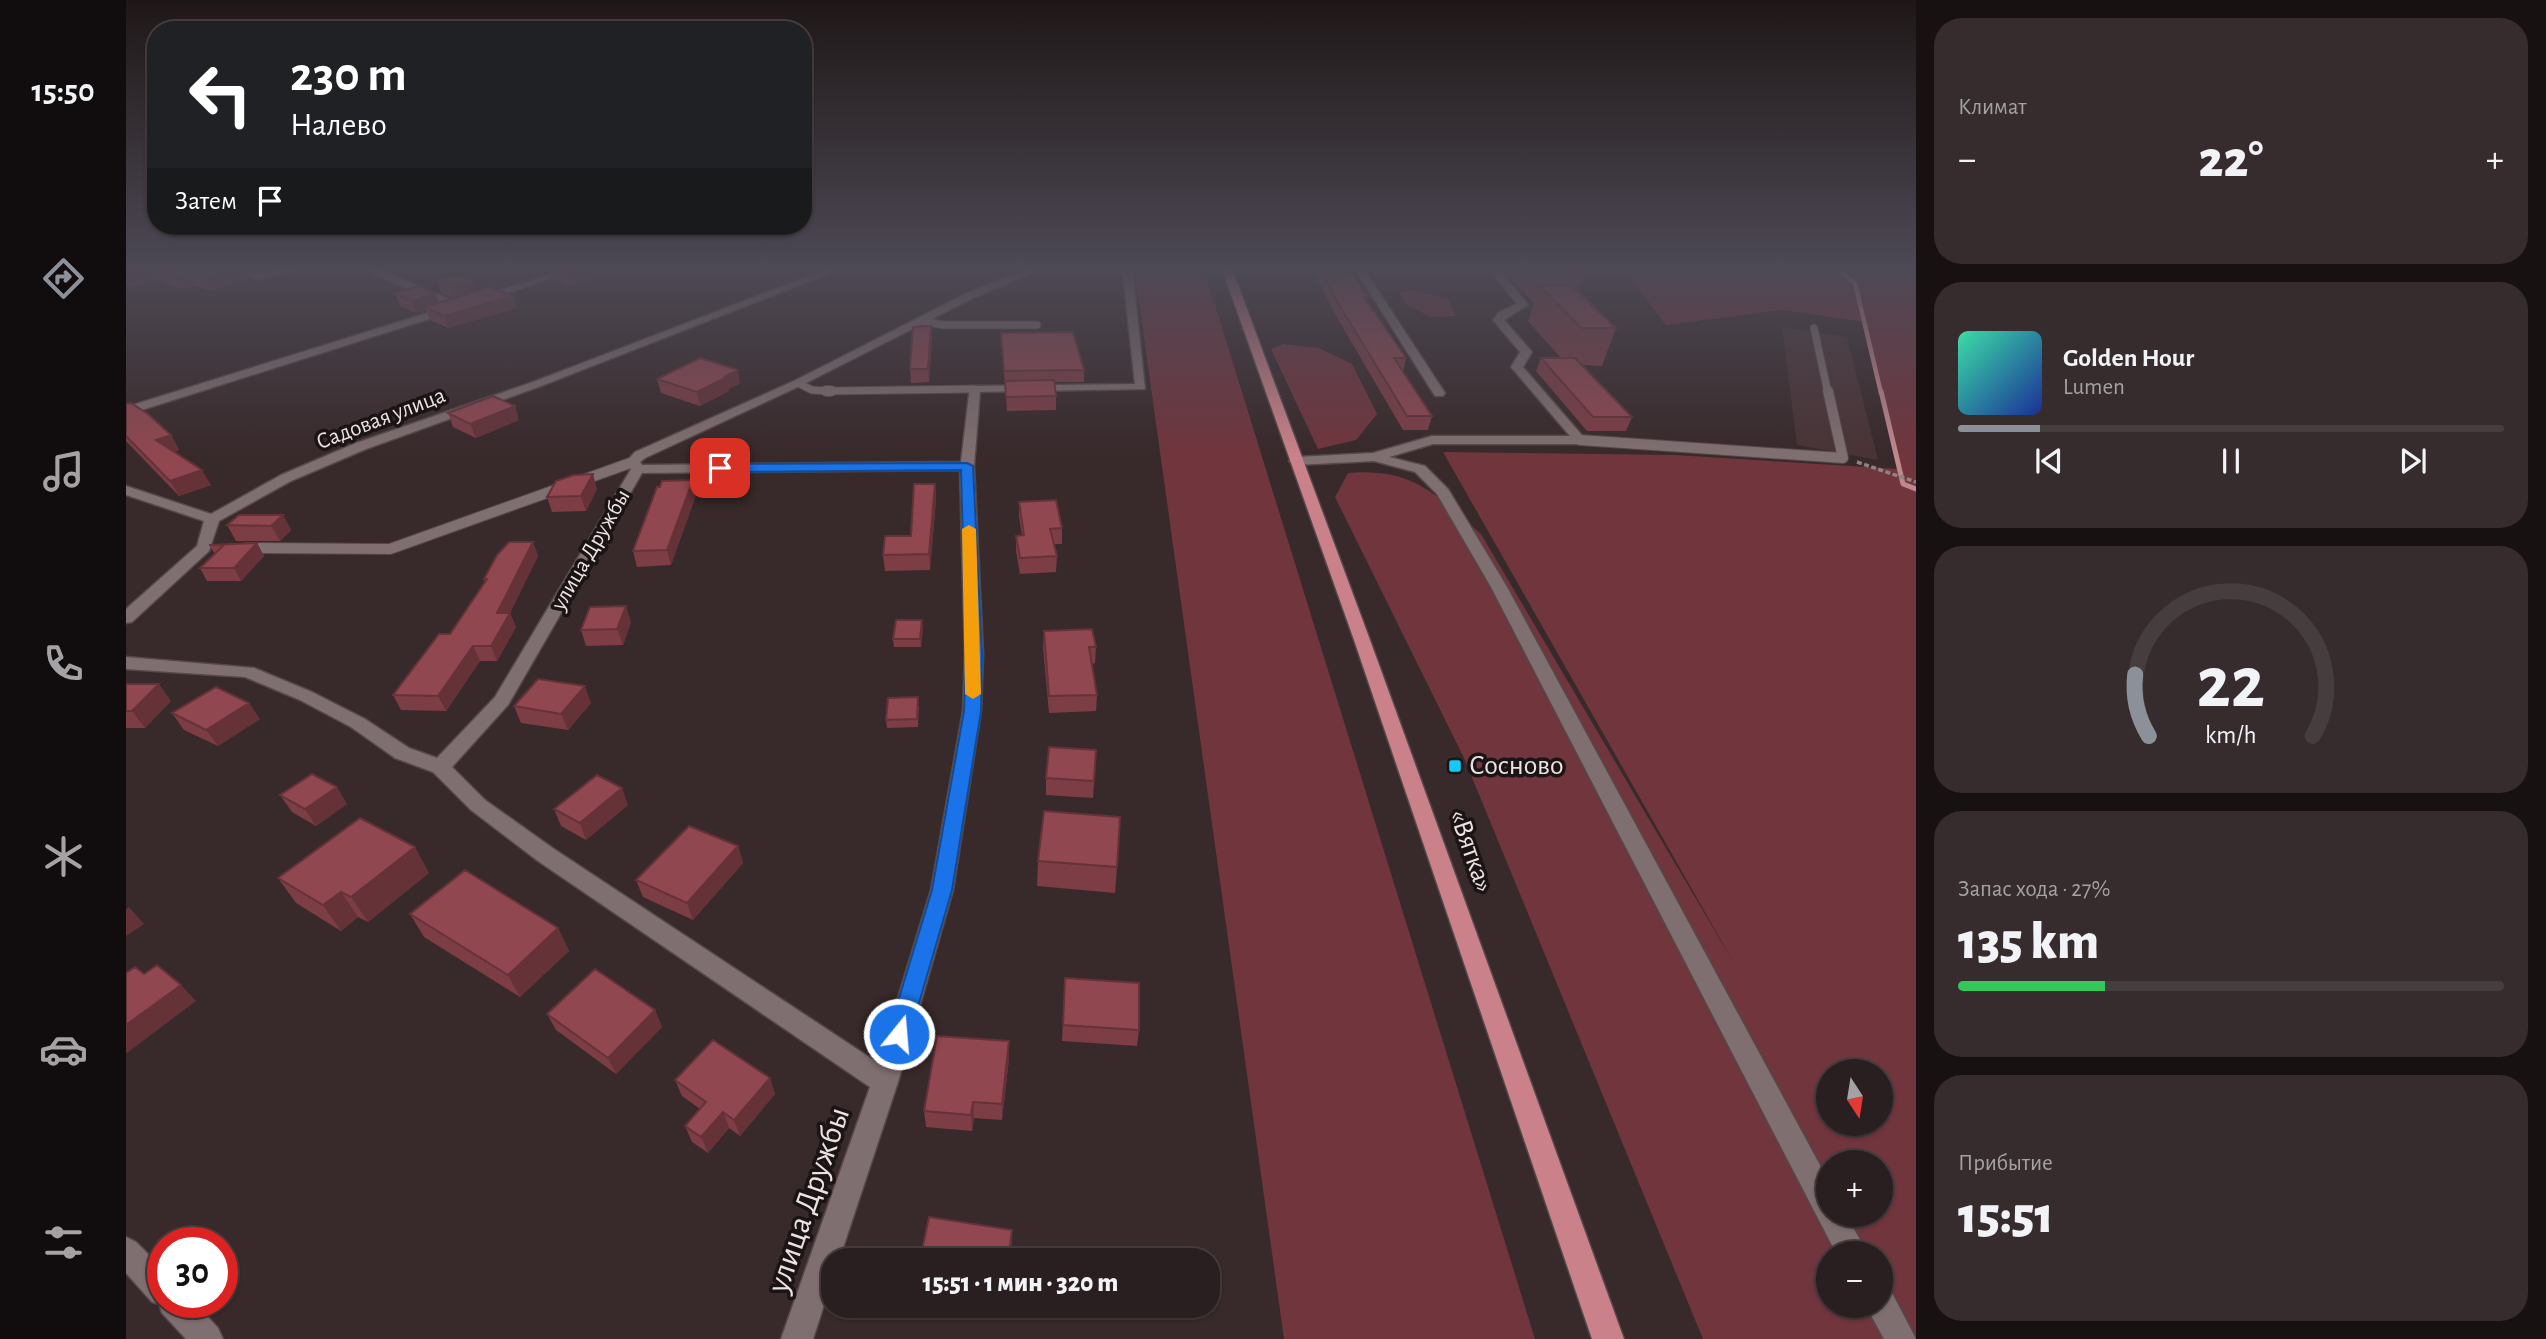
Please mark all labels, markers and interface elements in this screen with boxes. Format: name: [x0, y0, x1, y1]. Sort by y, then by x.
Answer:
icon: left: [175, 49, 266, 140]
text: 230 m: [290, 51, 407, 100]
text: 15:50: [31, 75, 95, 107]
text: Климат: [1958, 96, 2027, 119]
text: Налево: [290, 109, 387, 141]
text: 22°: [2198, 134, 2264, 186]
text: −: [1958, 141, 1976, 179]
text: +: [2486, 141, 2504, 179]
icon: arrive: [251, 182, 289, 220]
text: Затем: [175, 188, 237, 214]
icon: directions: [39, 254, 88, 303]
text: Golden Hour: [2063, 345, 2194, 371]
text: Lumen: [2063, 376, 2125, 399]
street label: Садовая улица: [313, 384, 449, 454]
pin: [690, 438, 750, 498]
icon: previous: [2030, 442, 2068, 480]
icon: pause: [2212, 442, 2250, 480]
icon: next: [2394, 442, 2432, 480]
icon: music: [39, 447, 88, 496]
icon: arrive: [701, 449, 739, 487]
street label: улица Дружбы: [547, 486, 635, 615]
icon: phone: [39, 639, 88, 688]
text: 22: [2197, 648, 2265, 721]
text: km/h: [2205, 722, 2257, 747]
place label: Сосново: [1469, 752, 1564, 780]
marker: Сосново: [1447, 758, 1463, 774]
street label: «Вятка»: [1444, 806, 1498, 896]
icon: climate: [39, 832, 88, 881]
text: Запас хода · 27%: [1958, 878, 2110, 901]
text: 135 km: [1958, 916, 2099, 968]
position arrow: [862, 997, 936, 1071]
icon: car: [39, 1025, 88, 1074]
north arrow: [1816, 1059, 1894, 1136]
map controls: [1816, 1059, 1893, 1318]
street label: улица Дружбы: [762, 1103, 856, 1298]
button: +: [1816, 1150, 1893, 1227]
text: Прибытие: [1958, 1152, 2053, 1175]
text: 15:51: [1958, 1190, 2054, 1242]
icon: filters: [39, 1218, 88, 1267]
speed limit sign: 30: [147, 1227, 238, 1318]
button: −: [1816, 1241, 1893, 1318]
text: 15:51 · 1 мин · 320 m: [923, 1270, 1118, 1296]

